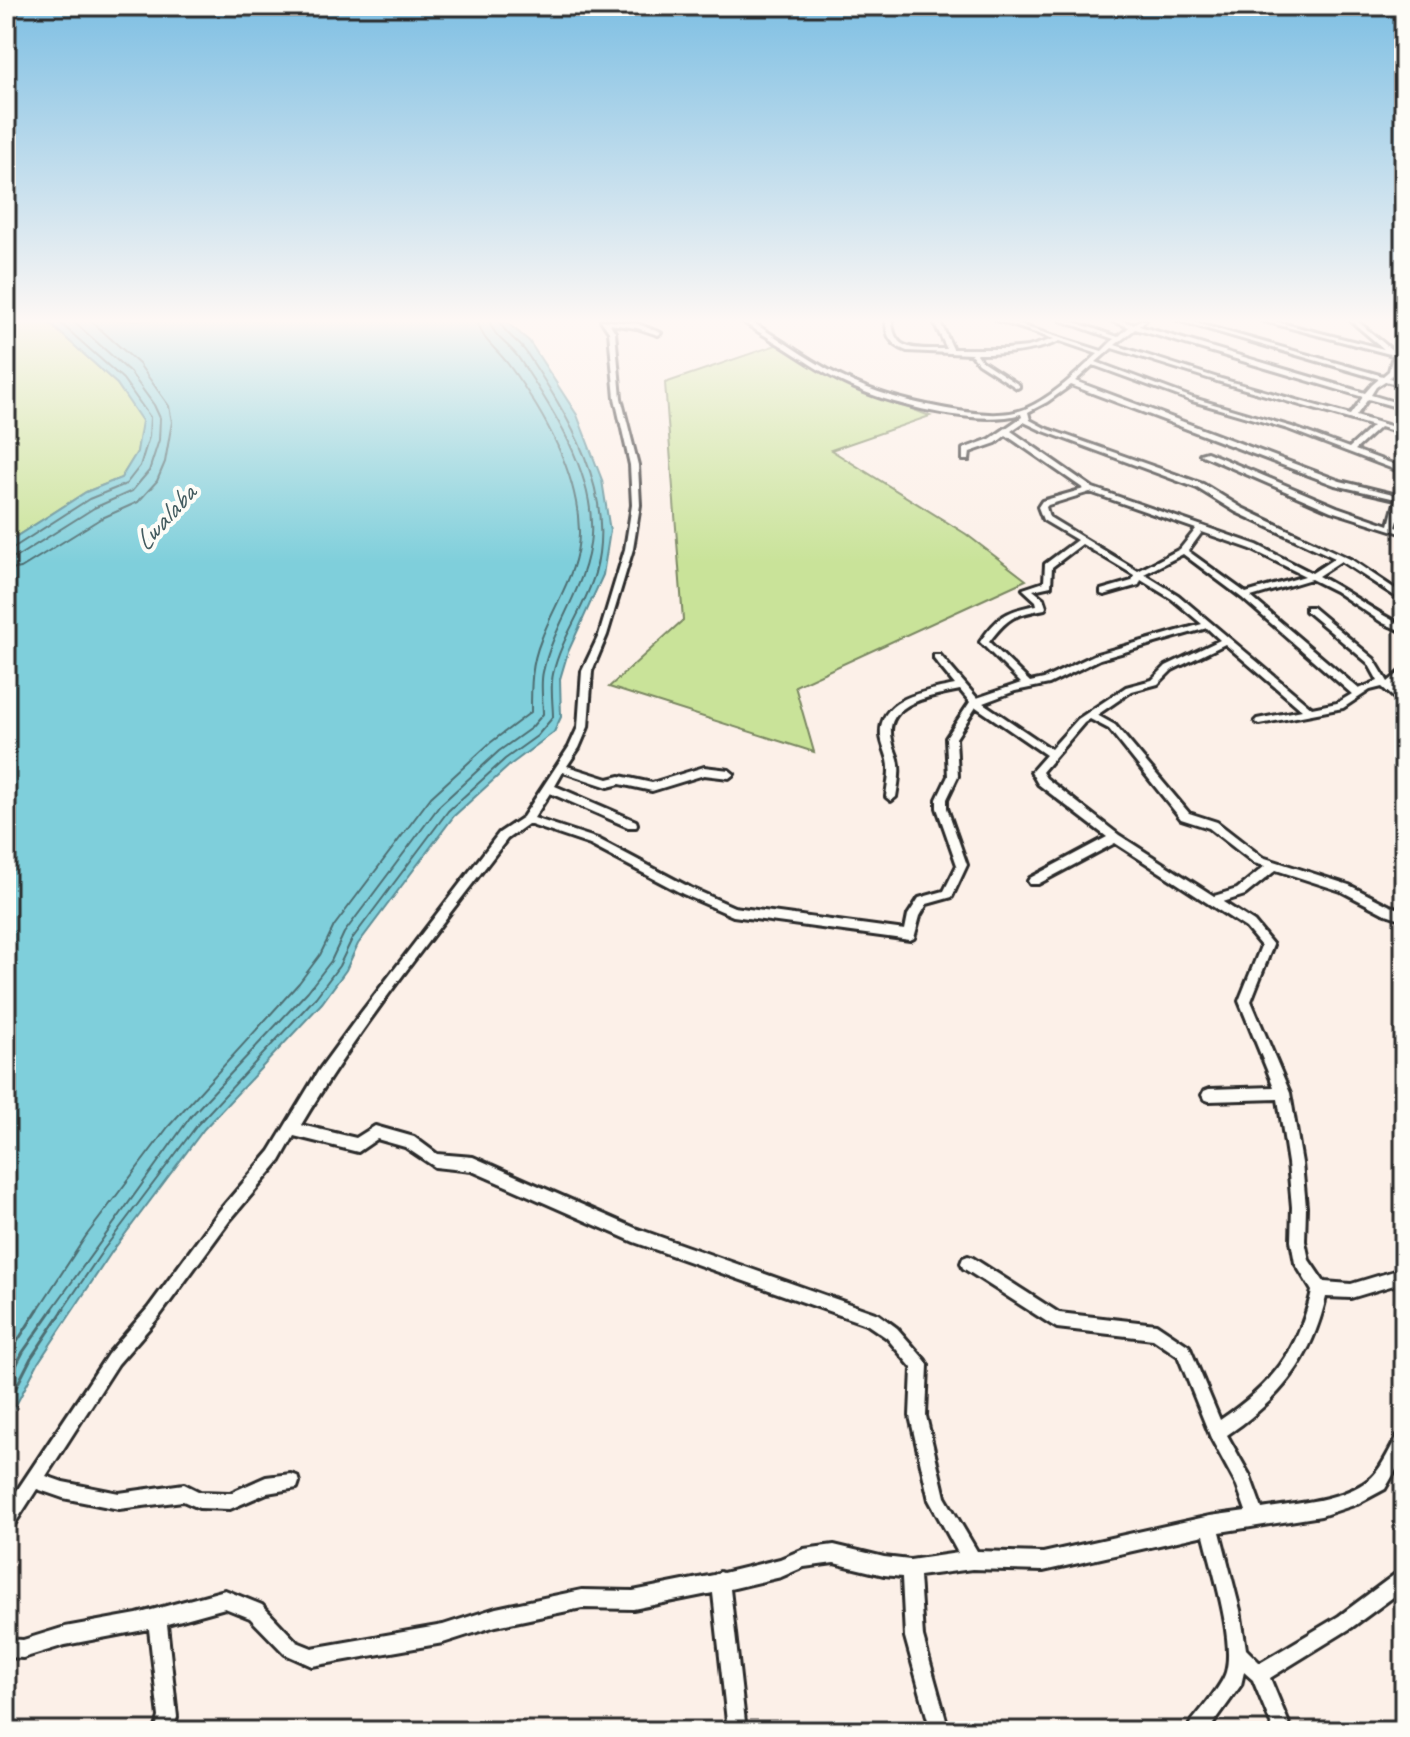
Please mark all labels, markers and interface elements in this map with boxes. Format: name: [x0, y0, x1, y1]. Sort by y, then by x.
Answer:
water label: Lwalaba: [126, 474, 206, 558]

